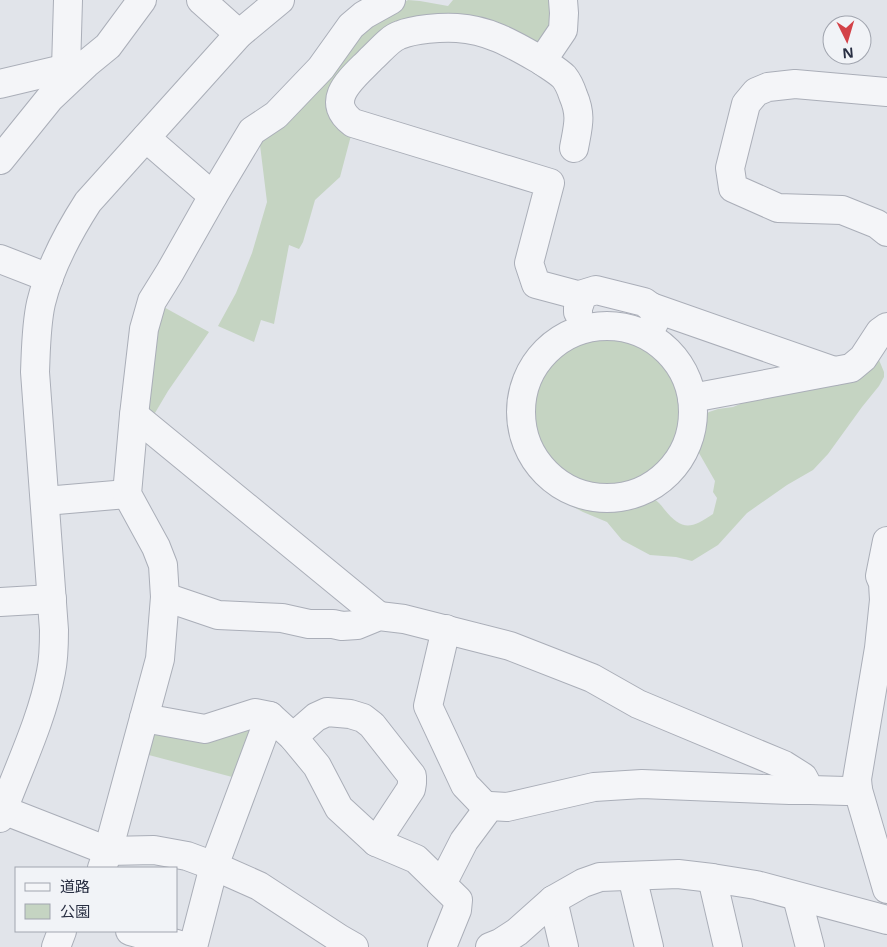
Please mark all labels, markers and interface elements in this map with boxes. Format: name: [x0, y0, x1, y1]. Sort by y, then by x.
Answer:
north arrow: [822, 15, 872, 65]
text: N: [842, 43, 855, 63]
legend: [15, 867, 178, 932]
text: 道路: [60, 876, 90, 896]
text: 公園: [60, 901, 90, 921]

